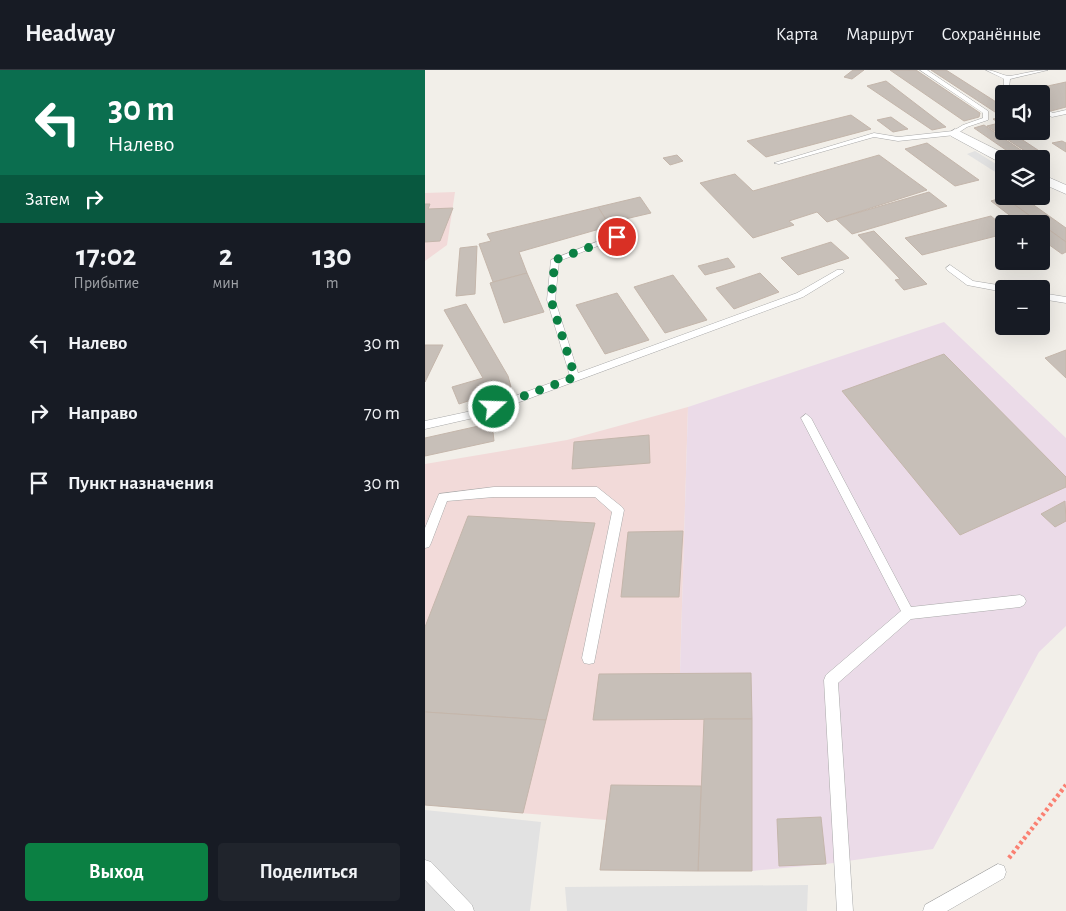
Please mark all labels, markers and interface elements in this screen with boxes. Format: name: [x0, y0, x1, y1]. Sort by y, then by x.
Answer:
text: Headway: [25, 22, 115, 46]
text: Карта: [776, 26, 818, 44]
text: Маршрут: [846, 26, 914, 44]
text: Сохранённые: [942, 26, 1041, 44]
map controls: [995, 85, 1050, 335]
button: sound: [995, 85, 1050, 140]
icon: left: [25, 90, 90, 155]
text: 30 m: [108, 92, 175, 127]
text: Налево: [108, 133, 174, 155]
button: layers: [995, 150, 1050, 205]
icon: right: [80, 185, 108, 213]
text: Затем: [25, 190, 70, 209]
button: +: [995, 215, 1050, 270]
pin: [596, 216, 638, 258]
icon: arrive: [603, 223, 631, 251]
text: 17:02: [76, 241, 136, 271]
text: 2: [219, 241, 233, 271]
text: 130: [312, 241, 352, 271]
text: Прибытие: [73, 275, 139, 291]
text: мин: [212, 275, 239, 291]
text: m: [326, 275, 338, 291]
button: −: [995, 280, 1050, 335]
icon: left: [25, 329, 53, 357]
text: Налево: [68, 334, 127, 353]
text: 30 m: [364, 334, 400, 353]
position arrow: [467, 380, 519, 432]
icon: right: [25, 399, 53, 427]
text: Направо: [68, 404, 138, 423]
text: 70 m: [364, 404, 400, 423]
icon: arrive: [25, 469, 53, 497]
text: Пункт назначения: [68, 474, 214, 493]
text: 30 m: [364, 474, 400, 493]
button: Выход: [25, 843, 208, 901]
button: Поделиться: [218, 843, 400, 901]

